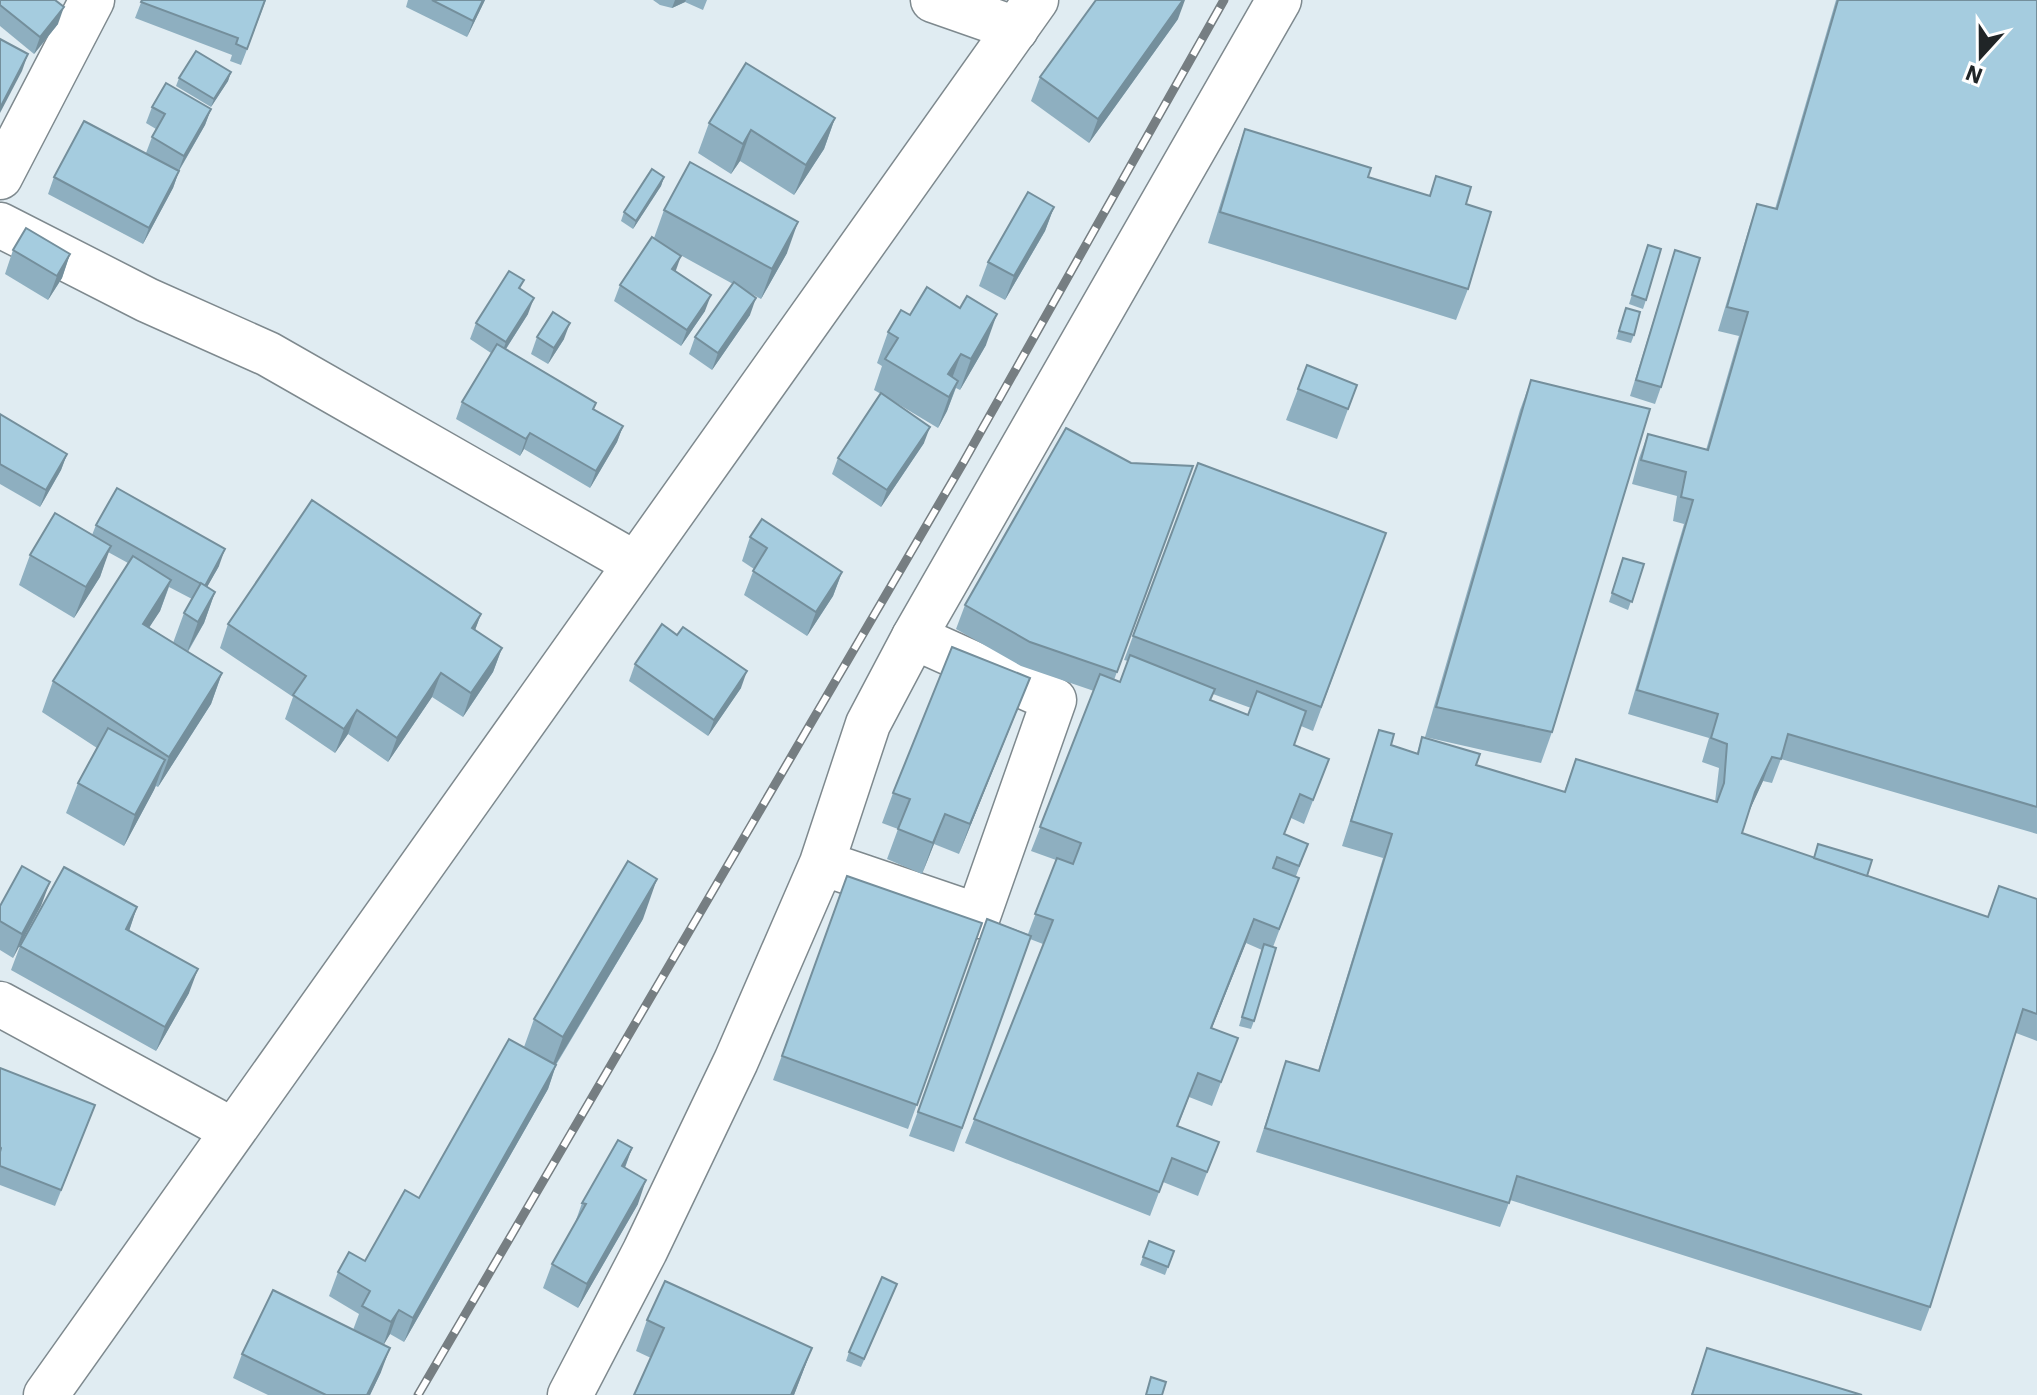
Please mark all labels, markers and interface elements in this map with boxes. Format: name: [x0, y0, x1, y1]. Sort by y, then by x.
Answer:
north arrow: [1941, 16, 2021, 96]
text: N: [1961, 59, 1986, 92]

